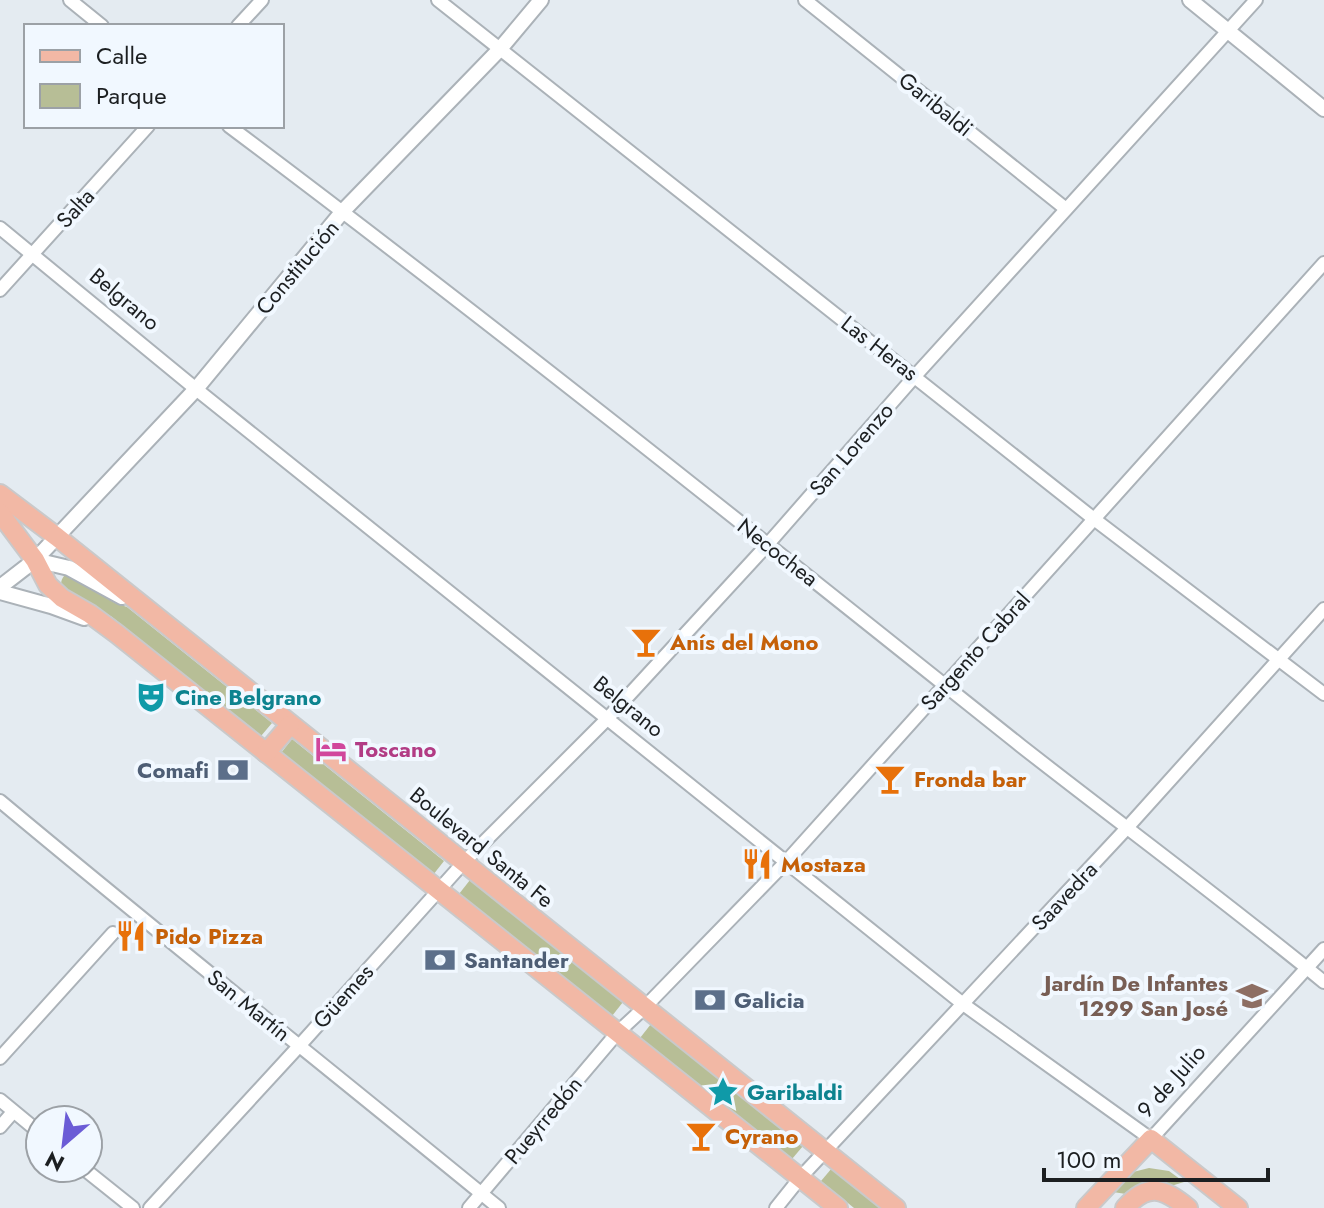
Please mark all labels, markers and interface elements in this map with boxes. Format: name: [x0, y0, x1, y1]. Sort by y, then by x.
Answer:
legend: [24, 24, 284, 128]
text: Calle: [96, 38, 147, 73]
street label: Garibaldi: [892, 64, 980, 144]
text: Parque: [96, 78, 167, 113]
street label: Salta: [49, 181, 101, 235]
street label: Constitución: [248, 213, 346, 321]
street label: Belgrano: [83, 260, 167, 338]
street label: Las Heras: [835, 308, 925, 388]
street label: San Lorenzo: [801, 395, 901, 503]
street label: Necochea: [731, 510, 825, 594]
street label: Sargento Cabral: [913, 584, 1037, 718]
bar icon: Anís del Mono: [629, 625, 663, 659]
place label: Anís del Mono: [669, 626, 818, 658]
street label: Belgrano: [587, 667, 671, 745]
theatre icon: Cine Belgrano: [134, 680, 168, 714]
place label: Cine Belgrano: [175, 681, 321, 713]
hotel icon: Toscano: [314, 732, 348, 766]
place label: Toscano: [355, 733, 437, 765]
bank icon: Comafi: [216, 753, 250, 787]
place label: Comafi: [137, 754, 209, 786]
bar icon: Fronda bar: [873, 762, 907, 796]
place label: Fronda bar: [914, 763, 1027, 795]
street label: Boulevard Santa Fe: [403, 779, 561, 915]
restaurant icon: Mostaza: [740, 847, 774, 881]
place label: Mostaza: [781, 848, 866, 880]
street label: Saavedra: [1023, 854, 1105, 938]
restaurant icon: Pido Pizza: [114, 919, 148, 953]
place label: Pido Pizza: [155, 920, 263, 952]
bank icon: Santander: [423, 943, 457, 977]
place label: Santander: [464, 944, 569, 976]
street label: Güemes: [305, 956, 381, 1035]
street label: San Martín: [200, 961, 298, 1049]
place label: Jardín De Infantes 1299 San José: [1040, 967, 1228, 1024]
school or university icon: Jardín De Infantes 1299 San José: [1235, 979, 1269, 1013]
bank icon: Galicia: [693, 983, 727, 1017]
place label: Galicia: [734, 984, 805, 1016]
street label: 9 de Julio: [1129, 1037, 1213, 1125]
street label: Pueyrredón: [497, 1069, 589, 1171]
place icon: Garibaldi: [706, 1075, 740, 1109]
place label: Garibaldi: [747, 1076, 843, 1108]
north arrow: [24, 1104, 104, 1184]
bar icon: Cyrano: [684, 1119, 718, 1153]
place label: Cyrano: [725, 1120, 798, 1152]
scale bar: [1044, 1132, 1268, 1182]
text: 100 m: [1056, 1142, 1122, 1177]
text: N: [39, 1143, 70, 1180]

